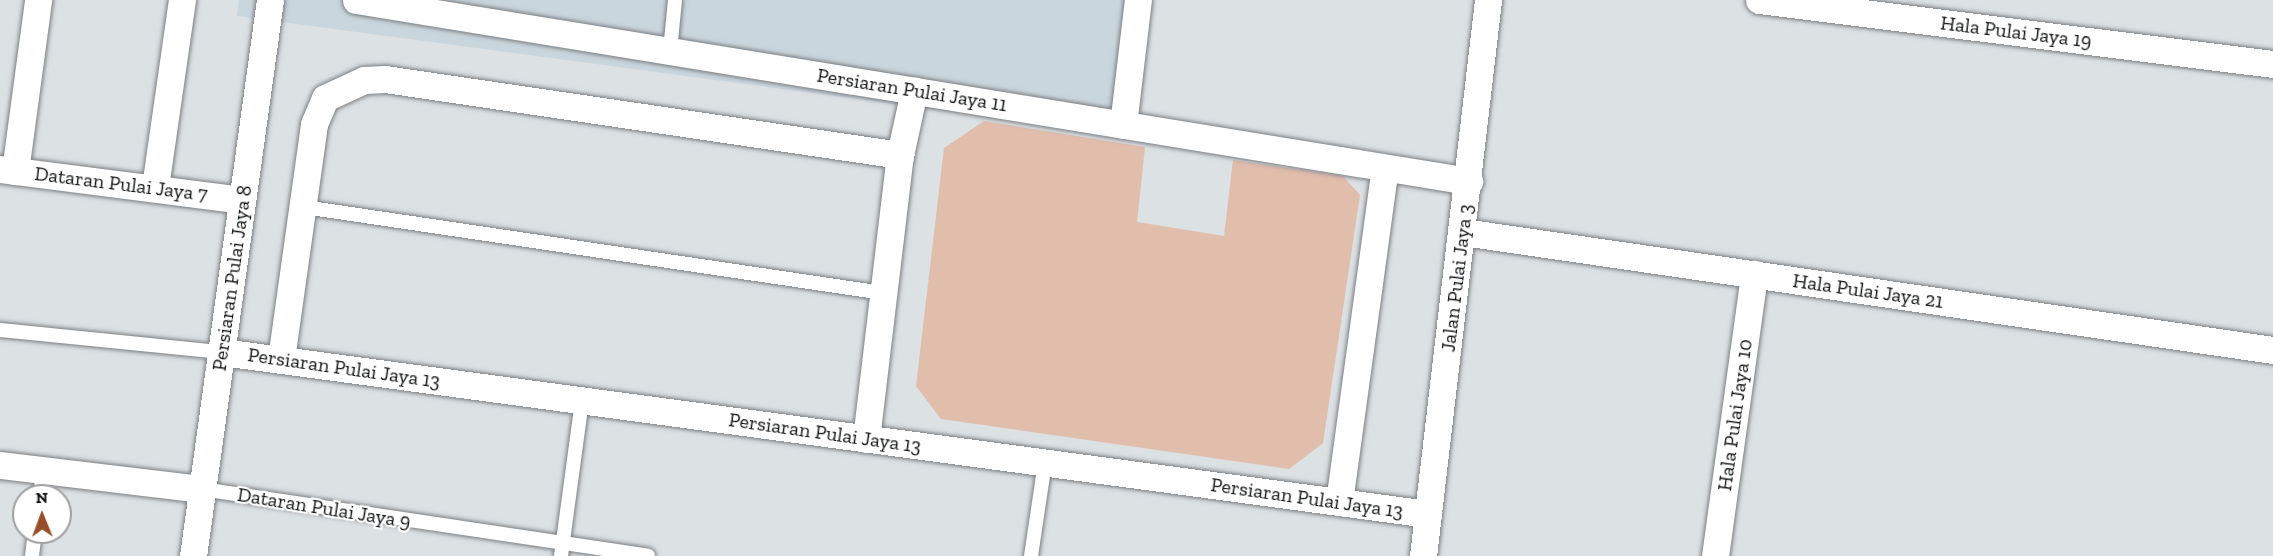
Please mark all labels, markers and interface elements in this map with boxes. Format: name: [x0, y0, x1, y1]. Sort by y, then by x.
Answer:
street label: Hala Pulai Jaya 19: [1939, 11, 2093, 53]
street label: Persiaran Pulai Jaya 11: [815, 63, 1009, 117]
street label: Dataran Pulai Jaya 7: [33, 161, 209, 207]
street label: Persiaran Pulai Jaya 8: [207, 183, 257, 373]
street label: Jalan Pulai Jaya 3: [1436, 203, 1478, 353]
street label: Hala Pulai Jaya 21: [1791, 269, 1945, 313]
street label: Hala Pulai Jaya 10: [1712, 337, 1758, 493]
street label: Persiaran Pulai Jaya 13: [246, 343, 442, 393]
street label: Persiaran Pulai Jaya 13: [727, 408, 923, 458]
street label: Persiaran Pulai Jaya 13: [1209, 473, 1405, 523]
street label: Dataran Pulai Jaya 9: [235, 482, 413, 534]
north arrow: [12, 484, 72, 544]
text: N: [35, 488, 48, 507]

